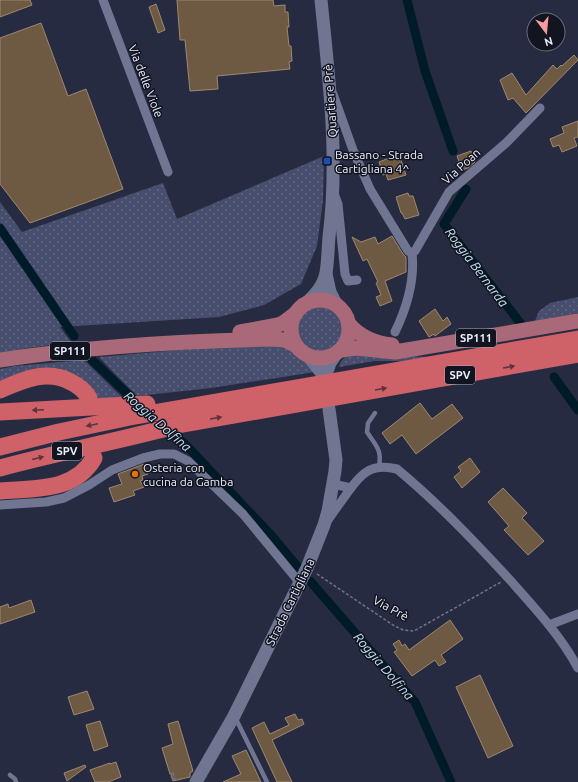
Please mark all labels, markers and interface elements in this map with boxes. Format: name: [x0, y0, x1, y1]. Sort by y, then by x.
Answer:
north arrow: [526, 12, 566, 52]
text: N: [543, 35, 554, 49]
street label: Via delle Viole: [126, 43, 166, 119]
street label: Quartiere Prè: [321, 64, 339, 138]
street label: Via Poan: [439, 145, 483, 187]
place label: Bassano - Strada Cartigliana 4^: [335, 148, 423, 175]
marker: Bassano - Strada Cartigliana 4^: [322, 156, 332, 166]
water label: Roggia Bernarda: [443, 225, 511, 309]
road number: SP111: [456, 329, 496, 347]
road number: SP111: [50, 342, 90, 360]
one-way arrow: [502, 363, 515, 369]
road number: SPV: [445, 366, 475, 384]
one-way arrow: [374, 386, 387, 392]
water label: Roggia Dolfina: [121, 388, 194, 455]
one-way arrow: [32, 406, 44, 413]
one-way arrow: [210, 415, 222, 421]
one-way arrow: [86, 422, 98, 428]
road number: SPV: [52, 442, 82, 460]
one-way arrow: [32, 455, 44, 461]
place label: Osteria con cucina da Gamba: [143, 461, 233, 488]
marker: Osteria con cucina da Gamba: [130, 469, 140, 479]
street label: Strada Cartigliana: [263, 556, 317, 648]
street label: Via Prè: [371, 593, 411, 623]
water label: Roggia Dolfina: [350, 630, 417, 703]

